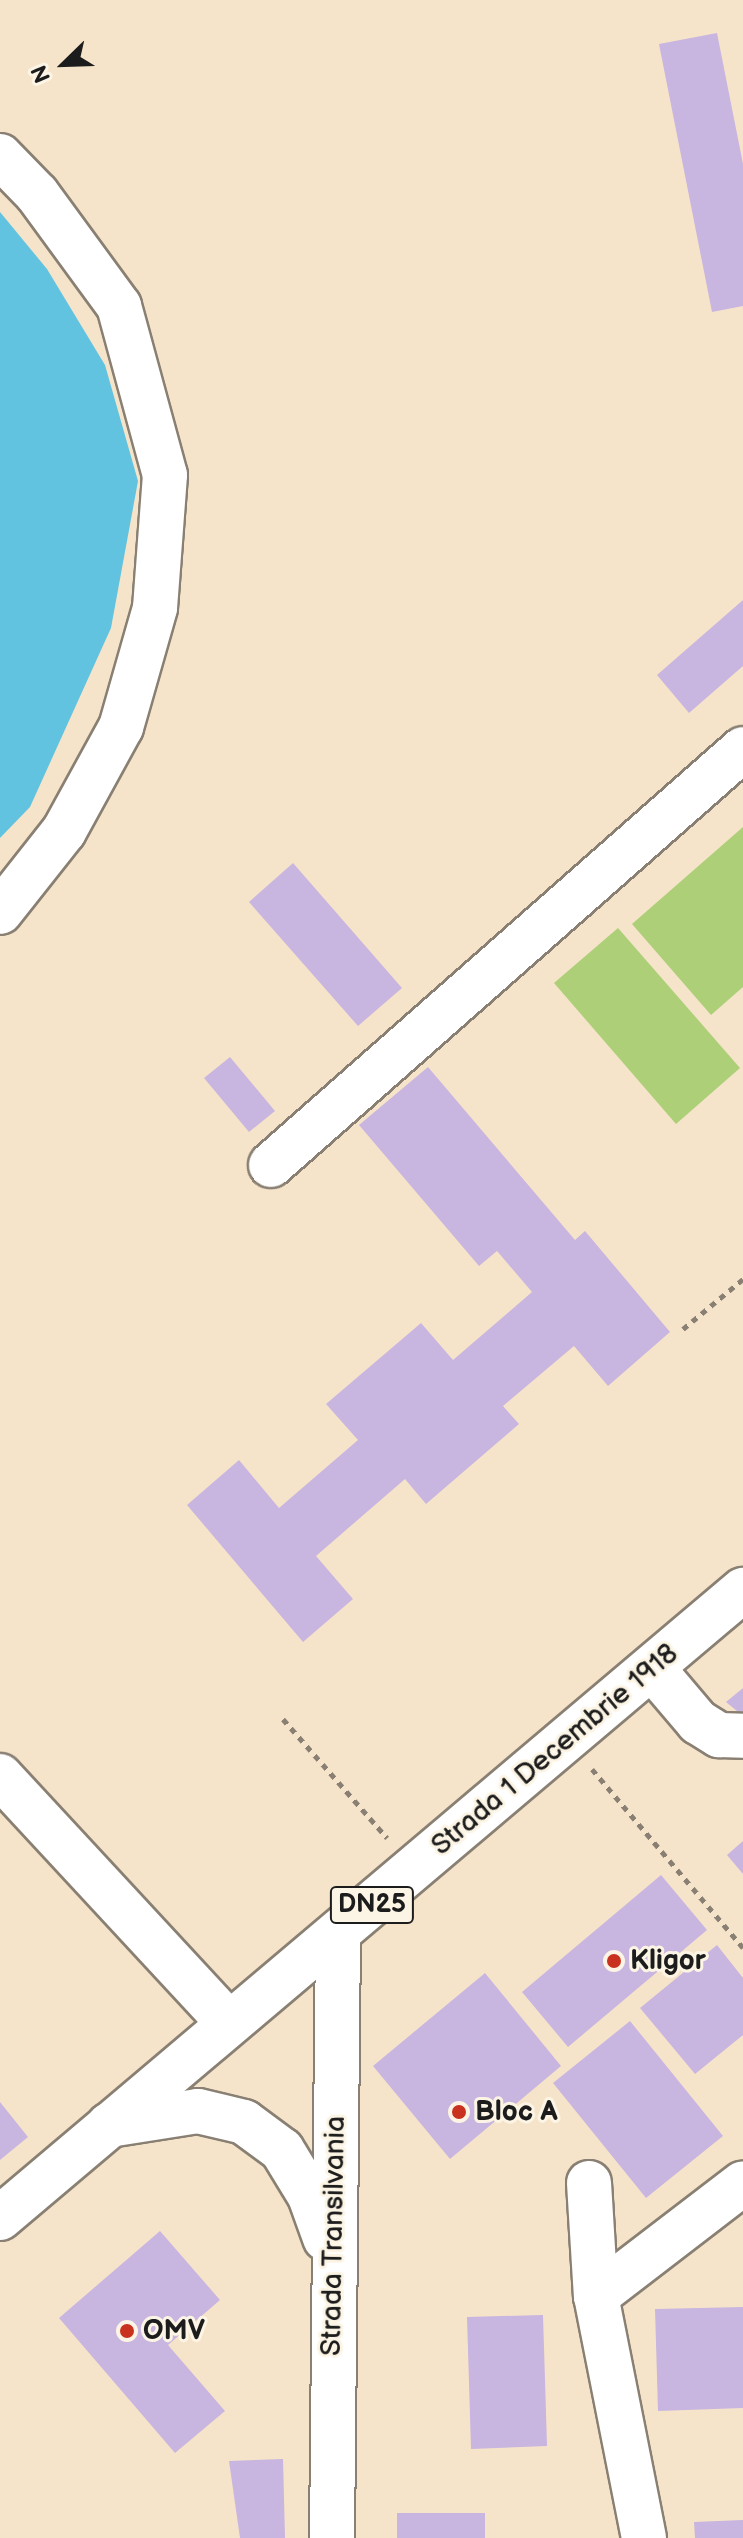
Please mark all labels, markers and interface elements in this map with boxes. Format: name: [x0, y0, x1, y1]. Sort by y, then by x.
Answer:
north arrow: [24, 24, 104, 104]
text: N: [26, 61, 57, 86]
street label: Strada 1 Decembrie 1918: [425, 1637, 685, 1863]
road number: DN25: [328, 1883, 416, 1927]
place label: Kligor: [630, 1944, 706, 1978]
marker: Kligor: [605, 1952, 623, 1970]
place label: Bloc A: [475, 2095, 558, 2129]
marker: Bloc A: [450, 2103, 468, 2121]
street label: Strada Transilvania: [315, 2115, 353, 2357]
place label: OMV: [143, 2314, 205, 2348]
marker: OMV: [118, 2322, 136, 2340]

